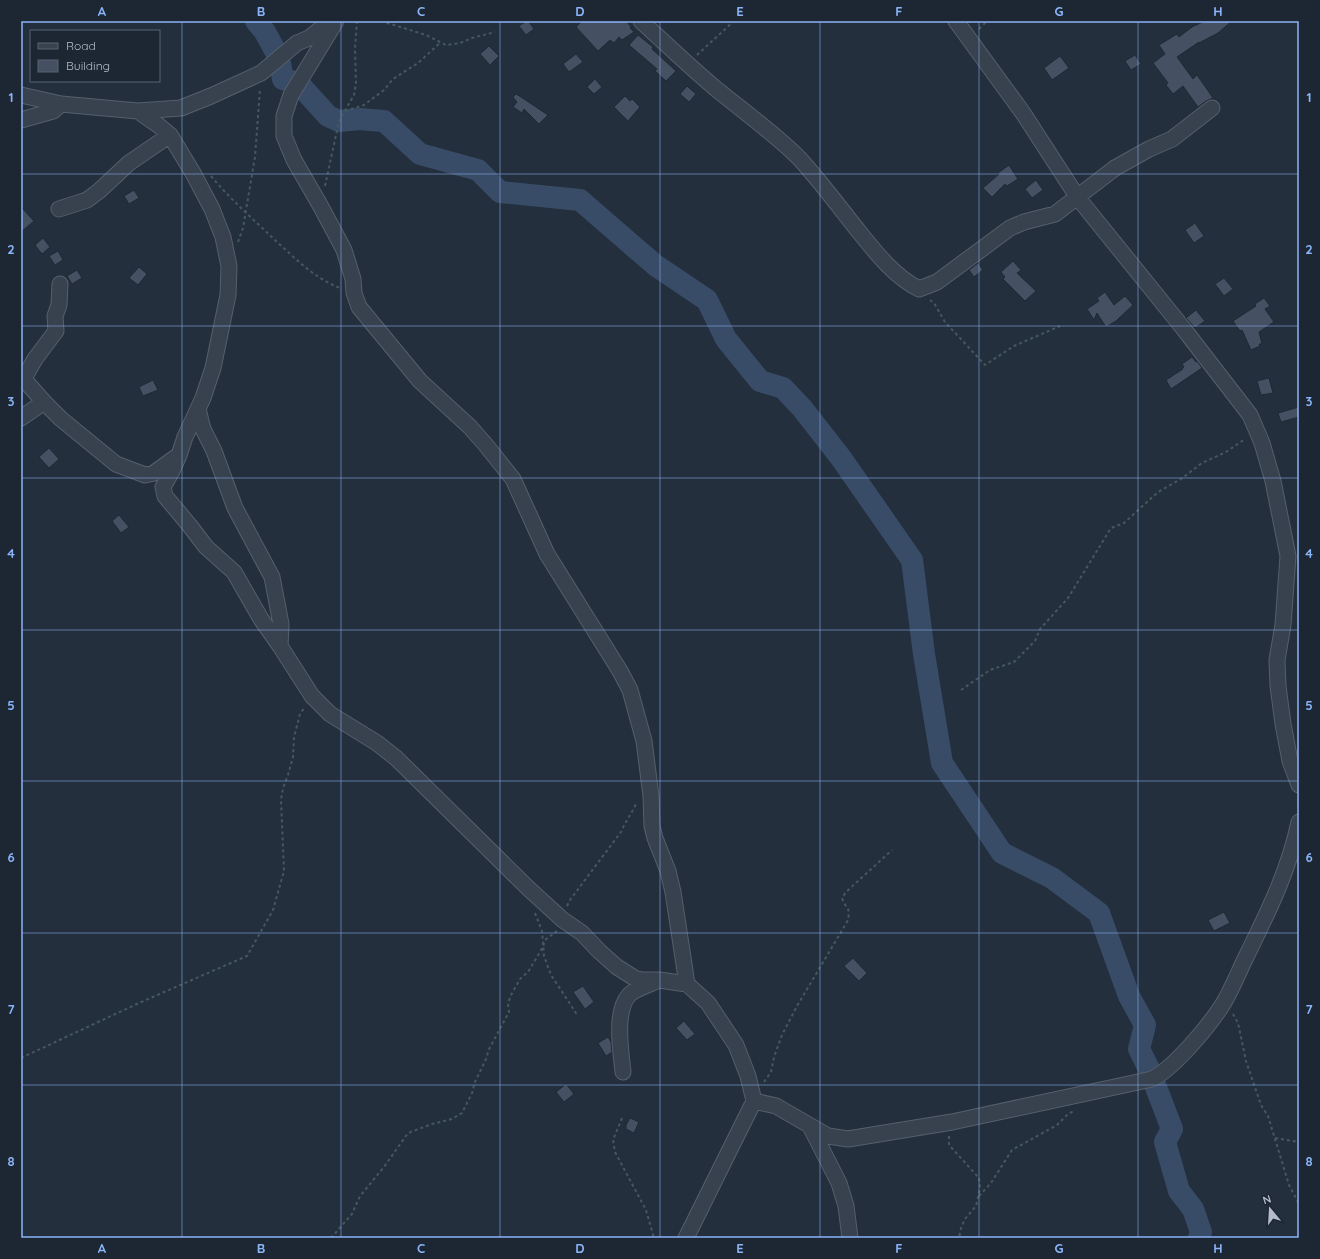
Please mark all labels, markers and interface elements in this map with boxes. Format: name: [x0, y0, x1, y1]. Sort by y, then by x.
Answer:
text: A: [98, 3, 107, 19]
text: B: [257, 3, 265, 19]
text: C: [417, 3, 425, 19]
text: D: [575, 3, 585, 19]
text: E: [736, 3, 744, 19]
text: F: [895, 3, 903, 19]
text: G: [1054, 3, 1064, 19]
text: H: [1213, 3, 1223, 19]
legend: [30, 30, 160, 82]
text: Road: [66, 38, 96, 53]
text: Building: [66, 58, 110, 73]
text: 1: [8, 89, 14, 105]
text: 1: [1306, 89, 1312, 105]
text: 2: [7, 241, 15, 257]
text: 2: [1305, 241, 1313, 257]
text: 3: [8, 393, 15, 409]
text: 3: [1306, 393, 1313, 409]
text: 4: [7, 545, 15, 561]
text: 4: [1305, 545, 1313, 561]
text: 5: [7, 697, 15, 713]
text: 5: [1305, 697, 1313, 713]
text: 6: [7, 849, 15, 865]
text: 6: [1305, 849, 1313, 865]
text: 7: [7, 1001, 15, 1017]
text: 7: [1305, 1001, 1313, 1017]
text: 8: [7, 1153, 15, 1169]
text: 8: [1305, 1153, 1313, 1169]
north arrow: [1250, 1189, 1290, 1229]
text: N: [1261, 1192, 1273, 1207]
text: A: [98, 1240, 107, 1256]
text: B: [257, 1240, 265, 1256]
text: C: [417, 1240, 425, 1256]
text: D: [575, 1240, 585, 1256]
text: E: [736, 1240, 744, 1256]
text: F: [895, 1240, 903, 1256]
text: G: [1054, 1240, 1064, 1256]
text: H: [1213, 1240, 1223, 1256]

